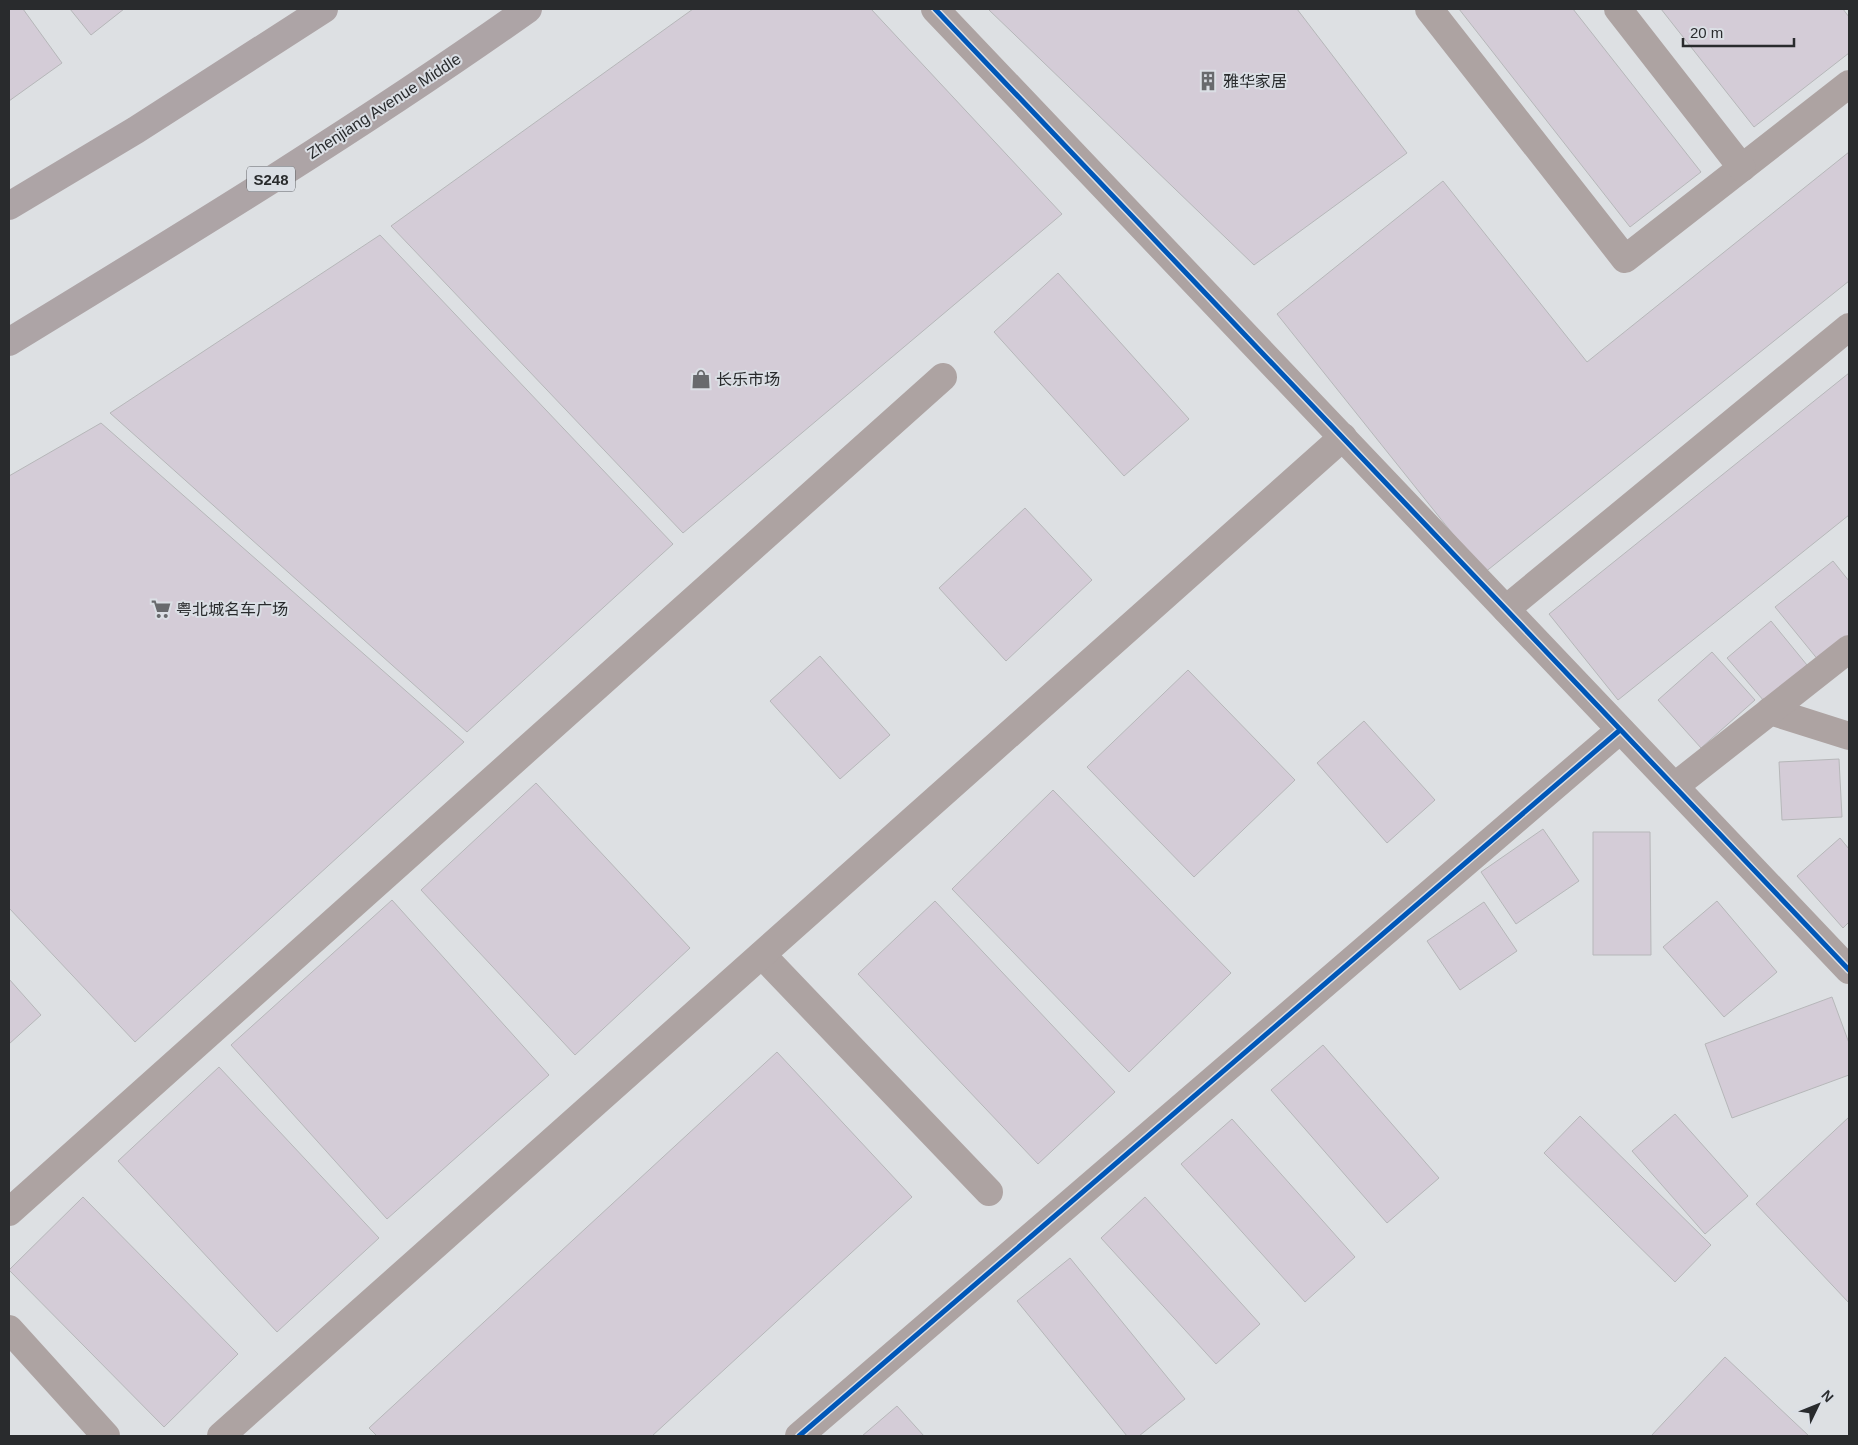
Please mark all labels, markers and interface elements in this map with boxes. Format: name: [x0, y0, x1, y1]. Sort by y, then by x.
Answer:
scale bar: [1683, 15, 1794, 47]
text: 20 m: [1690, 24, 1723, 41]
street label: Zhenjiang Avenue Middle: [304, 50, 464, 162]
building icon: 雅华家居: [1197, 70, 1219, 92]
place label: 雅华家居: [1223, 73, 1287, 90]
road number: S248: [247, 166, 295, 192]
shop icon: 长乐市场: [690, 368, 712, 390]
place label: 长乐市场: [716, 371, 780, 388]
supermarket icon: 粤北城名车广场: [150, 598, 172, 620]
place label: 粤北城名车广场: [176, 601, 288, 618]
north arrow: [1793, 1380, 1843, 1430]
text: N: [1818, 1387, 1837, 1405]

